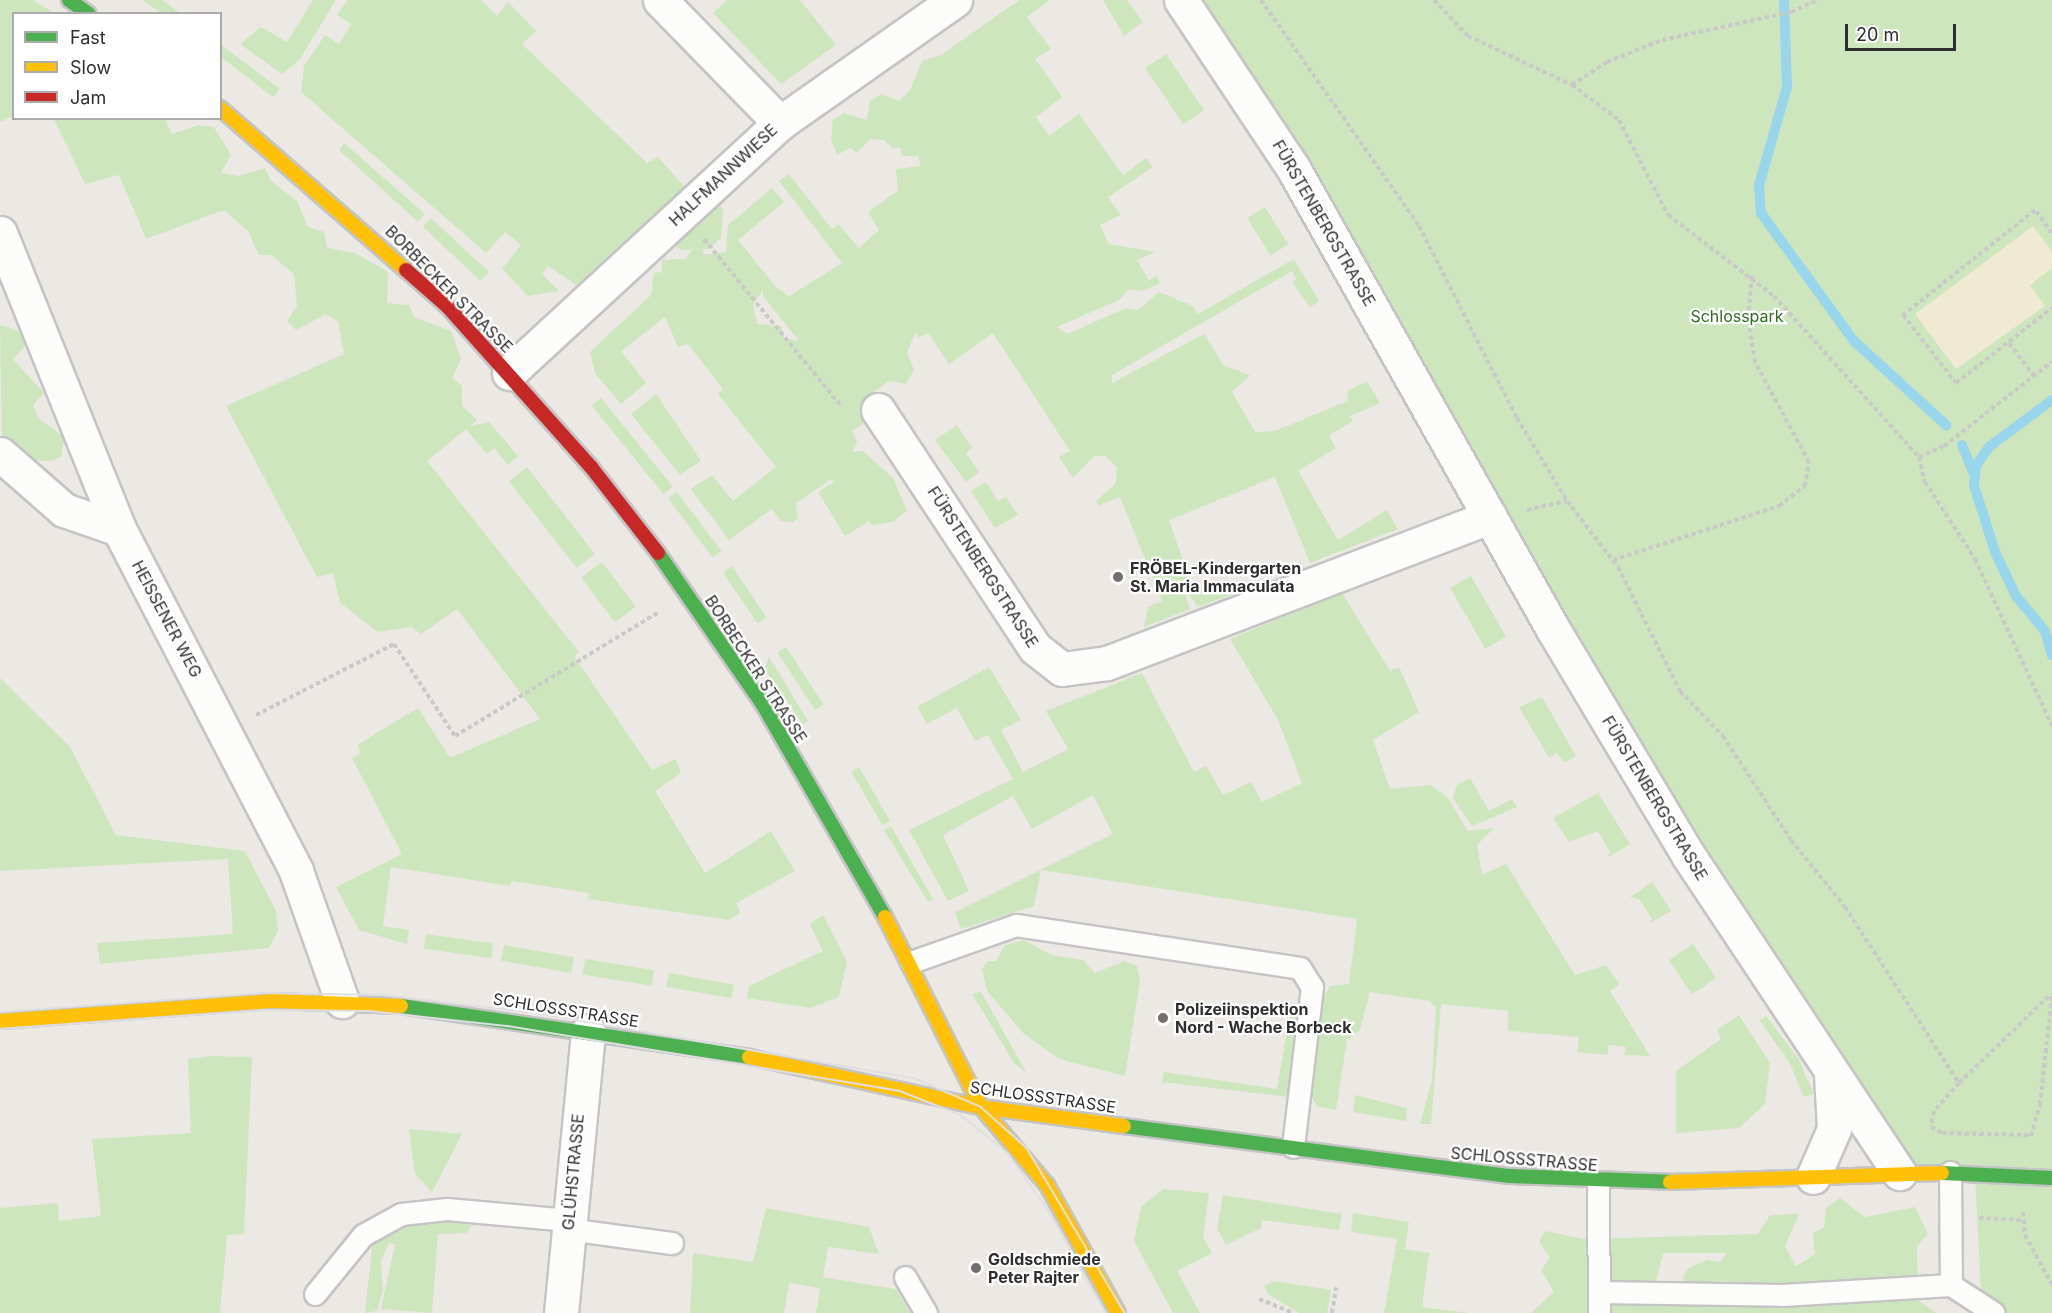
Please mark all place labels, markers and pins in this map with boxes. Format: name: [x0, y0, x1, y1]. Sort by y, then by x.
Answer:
place label: FRÖBEL-Kindergarten St. Maria Immaculata: [1130, 558, 1301, 596]
marker: FRÖBEL-Kindergarten St. Maria Immaculata: [1111, 570, 1125, 584]
place label: Polizeiinspektion Nord - Wache Borbeck: [1175, 999, 1351, 1037]
marker: Polizeiinspektion Nord - Wache Borbeck: [1156, 1011, 1170, 1025]
place label: Goldschmiede Peter Rajter: [988, 1249, 1101, 1287]
marker: Goldschmiede Peter Rajter: [969, 1261, 983, 1275]

